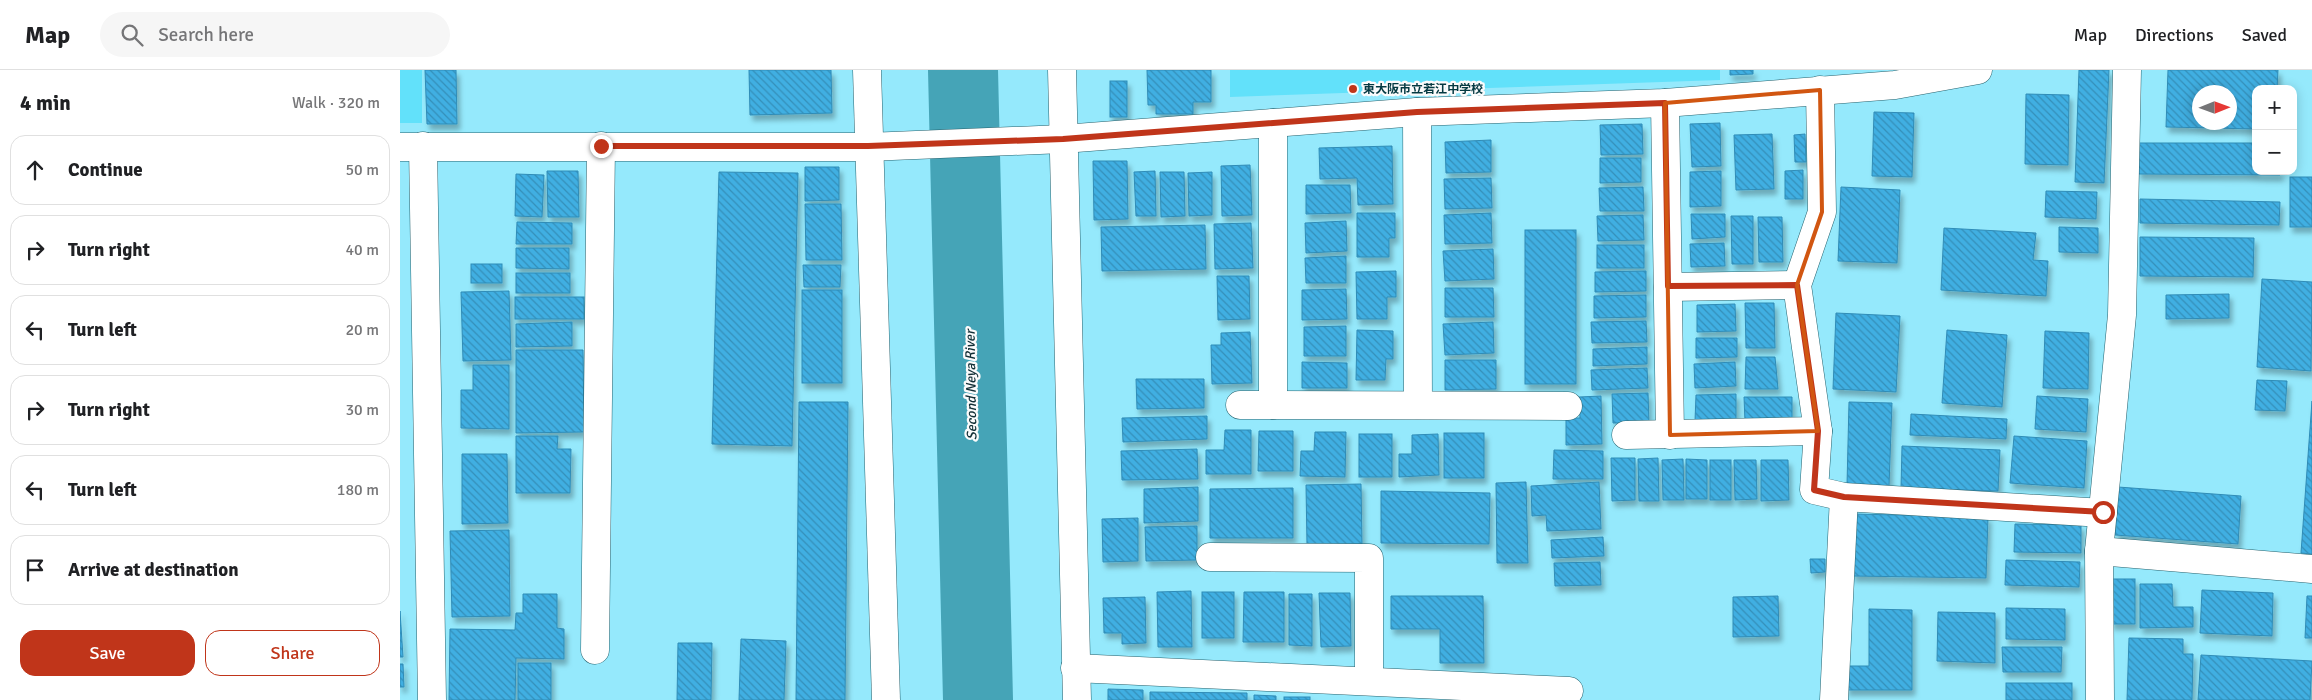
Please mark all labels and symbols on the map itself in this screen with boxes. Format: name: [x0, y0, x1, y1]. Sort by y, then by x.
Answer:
place label: 東大阪市立若江中学校: [1363, 82, 1483, 97]
marker: 東大阪市立若江中学校: [1347, 83, 1359, 95]
north arrow: [2192, 85, 2237, 130]
route end: [590, 135, 613, 158]
water label: Second Neya River: [962, 328, 980, 440]
route start: [2092, 501, 2115, 524]

